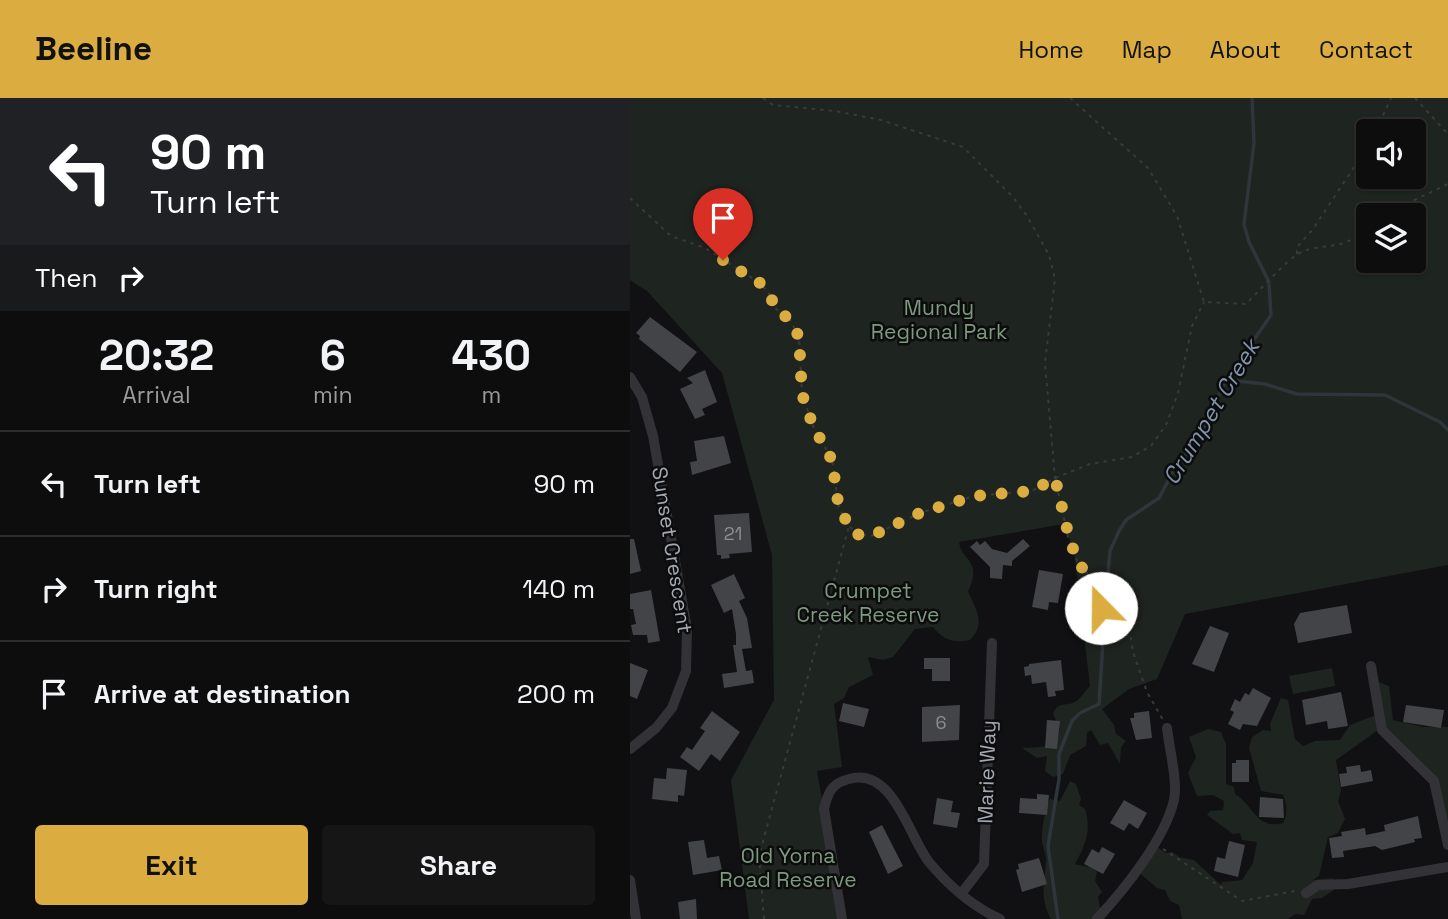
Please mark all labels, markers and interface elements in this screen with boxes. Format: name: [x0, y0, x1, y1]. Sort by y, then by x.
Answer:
text: Beeline: [35, 28, 152, 70]
text: Home: [1018, 34, 1084, 65]
text: Map: [1122, 34, 1172, 65]
text: About: [1210, 34, 1281, 65]
text: Contact: [1319, 34, 1413, 65]
map controls: [1356, 119, 1426, 273]
button: sound: [1356, 119, 1426, 189]
text: 90 m: [150, 121, 266, 183]
icon: left: [35, 126, 126, 217]
text: Turn left: [150, 182, 280, 222]
pin: [693, 188, 753, 260]
icon: arrive: [704, 199, 742, 237]
button: layers: [1356, 203, 1426, 273]
icon: right: [112, 259, 150, 297]
text: Then: [35, 261, 98, 295]
park label: Mundy Regional Park: [871, 294, 1007, 345]
text: 20:32: [99, 329, 214, 382]
text: 6: [320, 329, 346, 382]
text: 430: [452, 329, 531, 382]
water label: Crumpet Creek: [1156, 332, 1268, 490]
text: Arrival: [122, 380, 191, 410]
text: min: [313, 380, 353, 410]
text: m: [481, 380, 501, 410]
icon: left: [35, 465, 73, 503]
street label: Sunset Crescent: [646, 465, 699, 635]
text: Turn left: [94, 467, 201, 501]
text: 90 m: [533, 467, 595, 501]
house number: 21: [724, 522, 742, 545]
icon: right: [35, 570, 73, 608]
position arrow: [1064, 571, 1138, 645]
text: Turn right: [94, 572, 218, 606]
text: 140 m: [522, 572, 595, 606]
park label: Crumpet Creek Reserve: [796, 577, 940, 628]
icon: arrive: [35, 675, 73, 713]
text: Arrive at destination: [94, 677, 351, 711]
text: 200 m: [517, 677, 595, 711]
house number: 6: [935, 711, 947, 734]
street label: Marie Way: [971, 720, 1002, 824]
button: Exit: [35, 825, 308, 905]
button: Share: [322, 825, 595, 905]
park label: Old Yorna Road Reserve: [719, 842, 857, 893]

